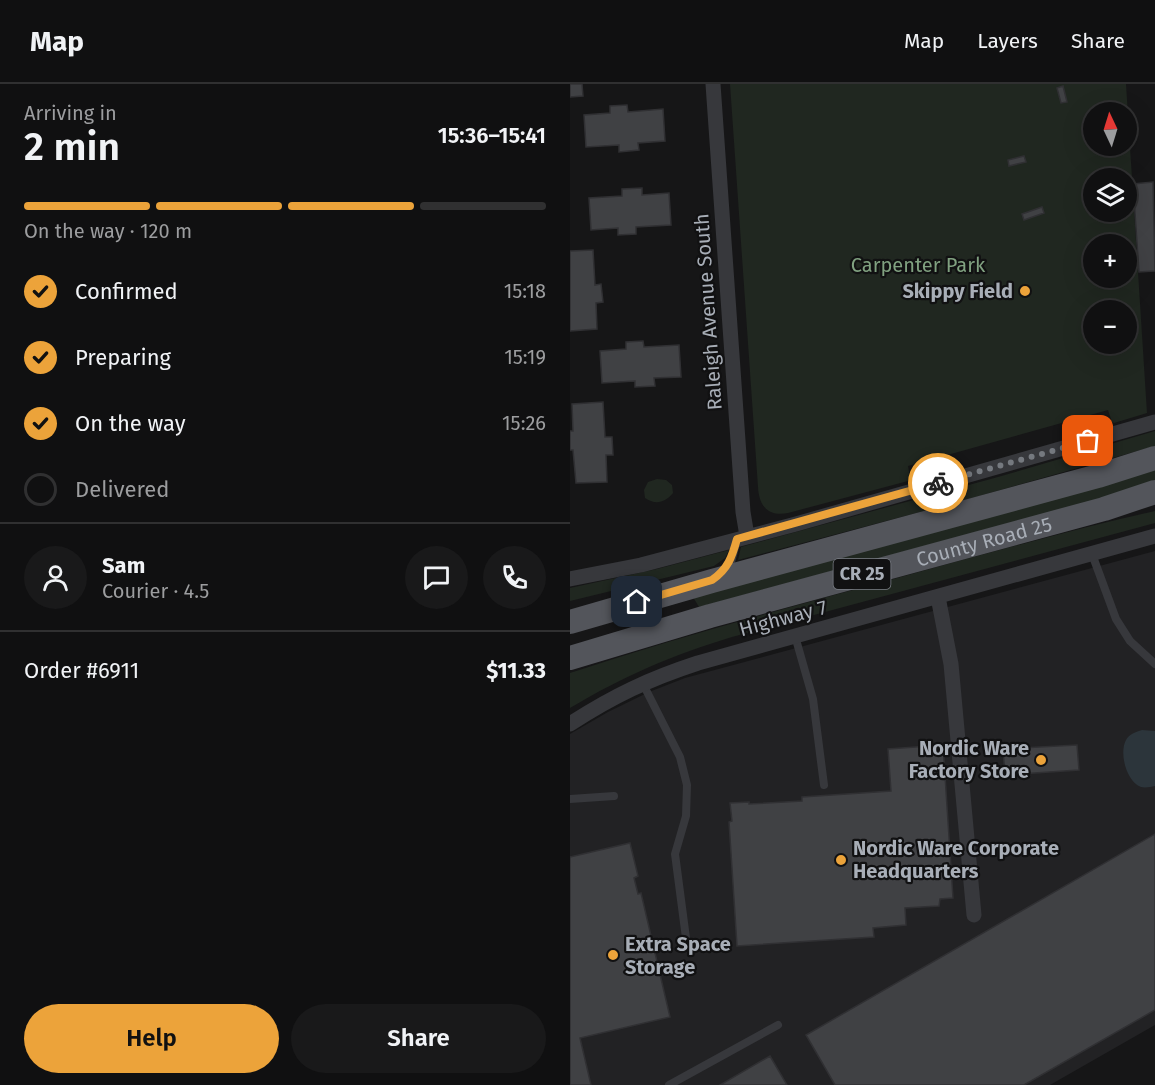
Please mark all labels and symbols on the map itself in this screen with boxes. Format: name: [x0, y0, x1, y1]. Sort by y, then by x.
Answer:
north arrow: [1083, 102, 1137, 156]
street label: Raleigh Avenue South: [689, 213, 727, 411]
park label: Carpenter Park: [851, 253, 986, 277]
place label: Skippy Field: [902, 279, 1013, 303]
marker: Skippy Field: [1018, 284, 1032, 298]
pin: [1062, 415, 1113, 466]
courier: [908, 453, 968, 513]
street label: County Road 25: [913, 512, 1054, 571]
road number: CR 25: [834, 559, 890, 589]
pin: [611, 576, 662, 627]
street label: Highway 7: [736, 595, 830, 641]
place label: Nordic Ware Factory Store: [909, 736, 1029, 783]
marker: Nordic Ware Factory Store: [1034, 753, 1048, 767]
place label: Nordic Ware Corporate Headquarters: [853, 836, 1059, 883]
marker: Nordic Ware Corporate Headquarters: [834, 853, 848, 867]
place label: Extra Space Storage: [625, 932, 731, 979]
marker: Extra Space Storage: [606, 948, 620, 962]

